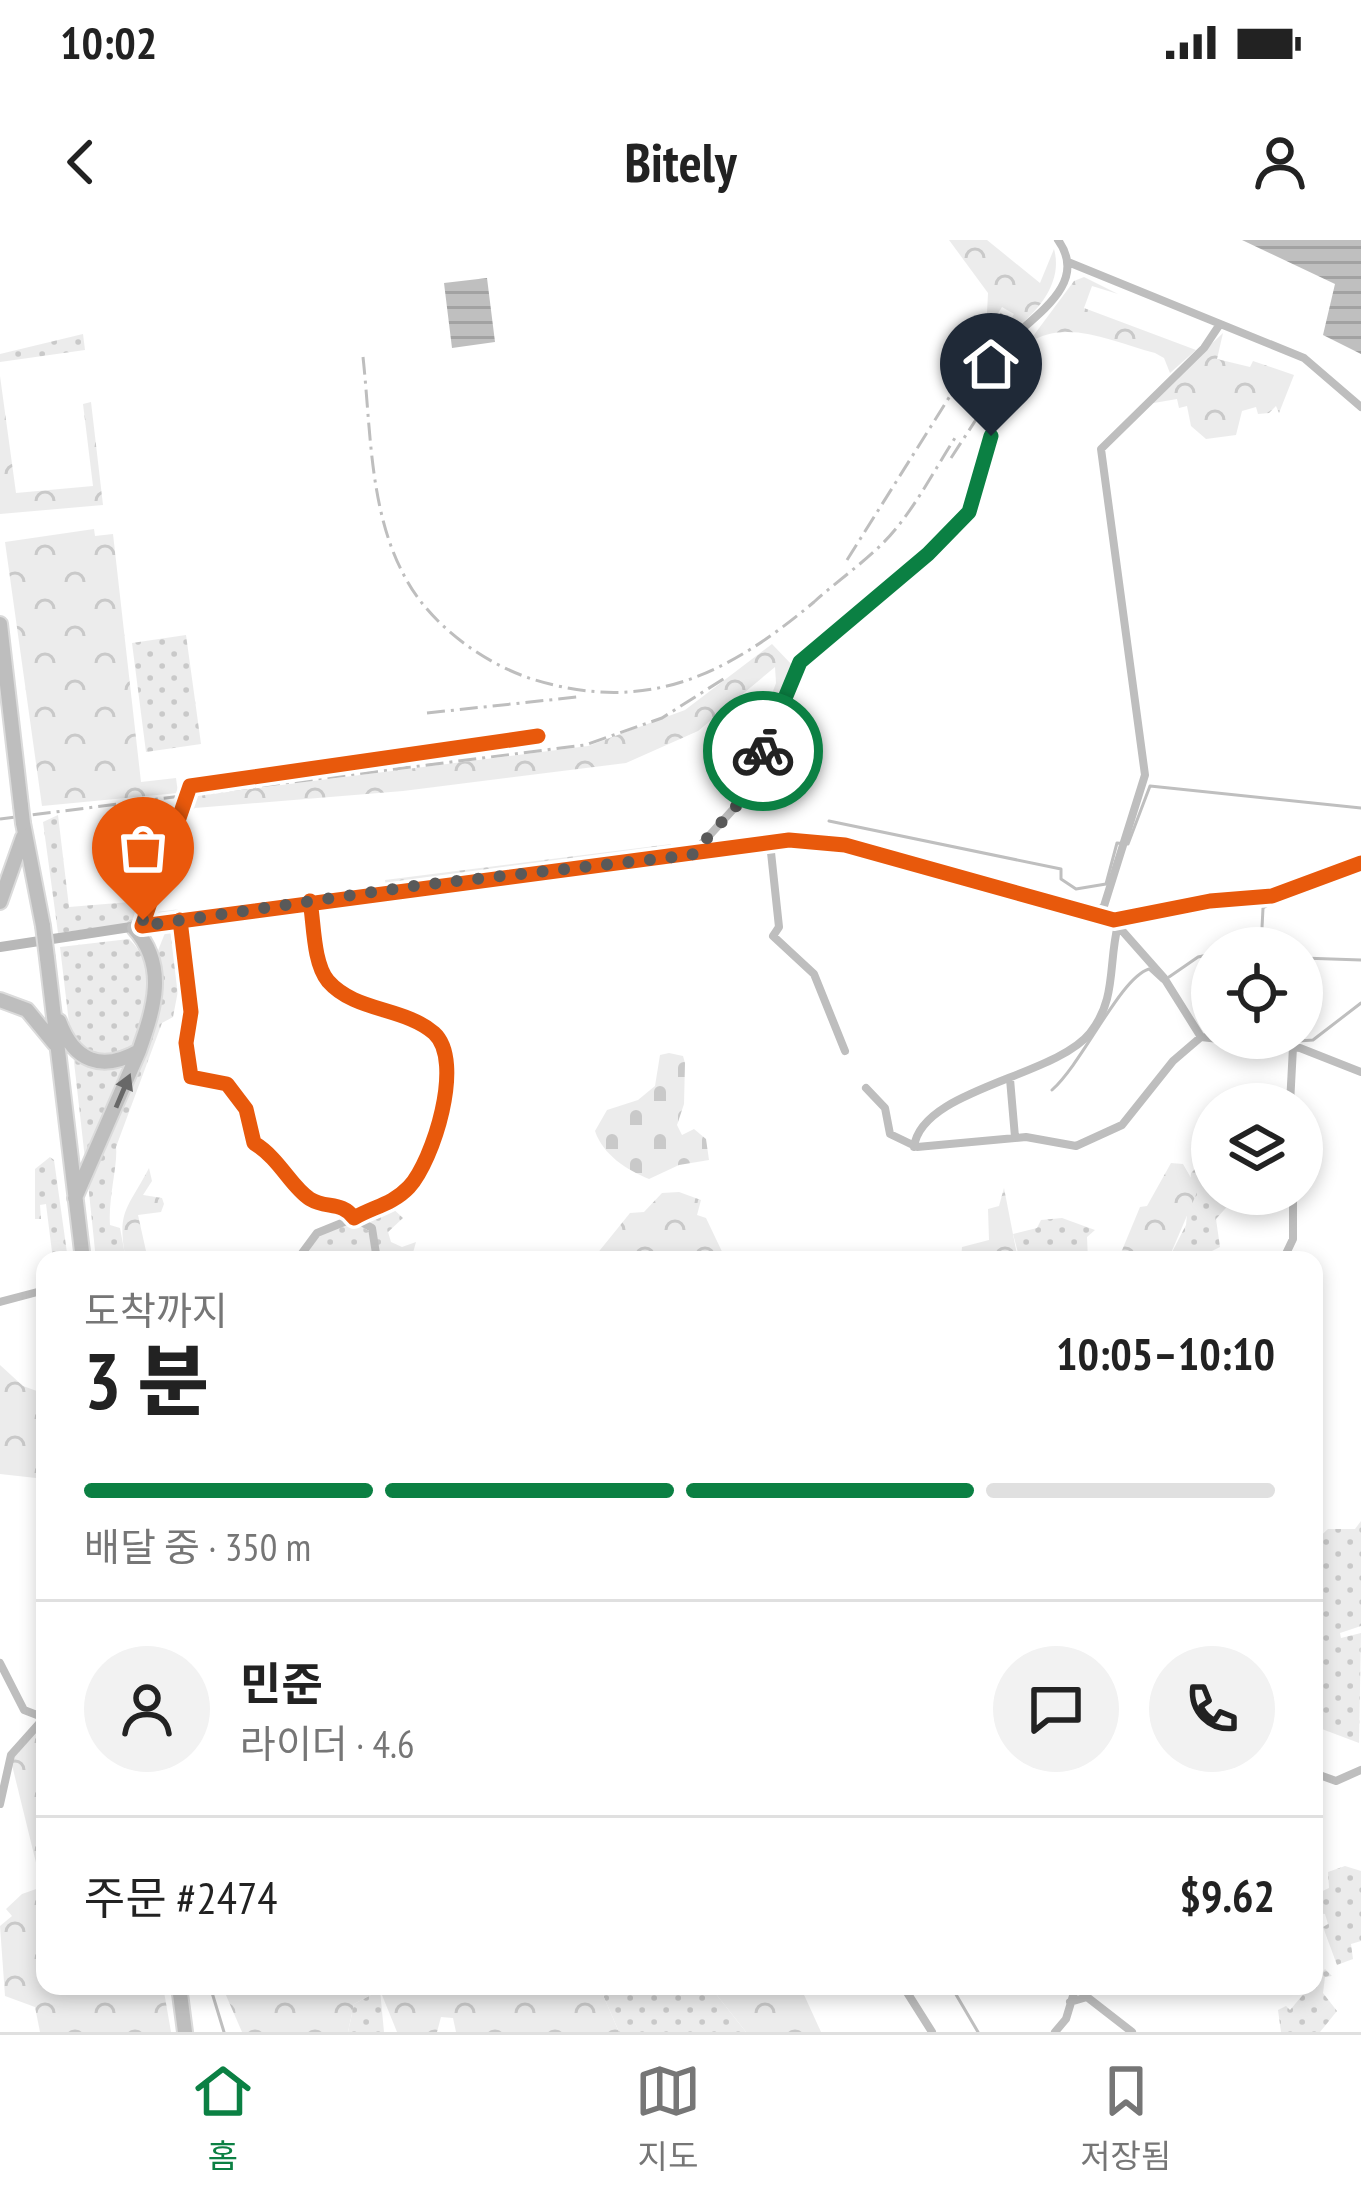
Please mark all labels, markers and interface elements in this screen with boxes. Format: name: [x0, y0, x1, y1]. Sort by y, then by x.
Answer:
text: 10:02: [60, 13, 157, 71]
text: Bitely: [624, 127, 737, 197]
icon: back: [48, 129, 114, 195]
icon: person: [1247, 129, 1313, 195]
pin: [940, 313, 1042, 436]
icon: home: [958, 331, 1024, 397]
courier: [703, 691, 823, 811]
icon: bike: [730, 718, 796, 784]
pin: [92, 797, 194, 920]
icon: bag: [110, 815, 176, 881]
map controls: [1191, 927, 1323, 1215]
button: locate: [1191, 927, 1323, 1059]
one-way arrow: [114, 1072, 133, 1108]
button: layers: [1191, 1083, 1323, 1215]
text: 도착까지: [84, 1285, 228, 1336]
text: 10:05–10:10: [1056, 1324, 1275, 1382]
text: 3 분: [84, 1330, 209, 1431]
text: 배달 중 · 350 m: [84, 1521, 311, 1572]
button: person: [84, 1646, 210, 1772]
button: chat: [993, 1646, 1119, 1772]
button: phone: [1149, 1646, 1275, 1772]
text: 민준: [240, 1654, 323, 1712]
text: 라이더 · 4.6: [240, 1718, 415, 1769]
text: $9.62: [1179, 1866, 1275, 1924]
text: 주문 #2474: [84, 1868, 278, 1926]
tab: 홈: [190, 2058, 256, 2178]
tab: 지도: [635, 2058, 701, 2178]
tab: 저장됨: [1080, 2058, 1171, 2178]

